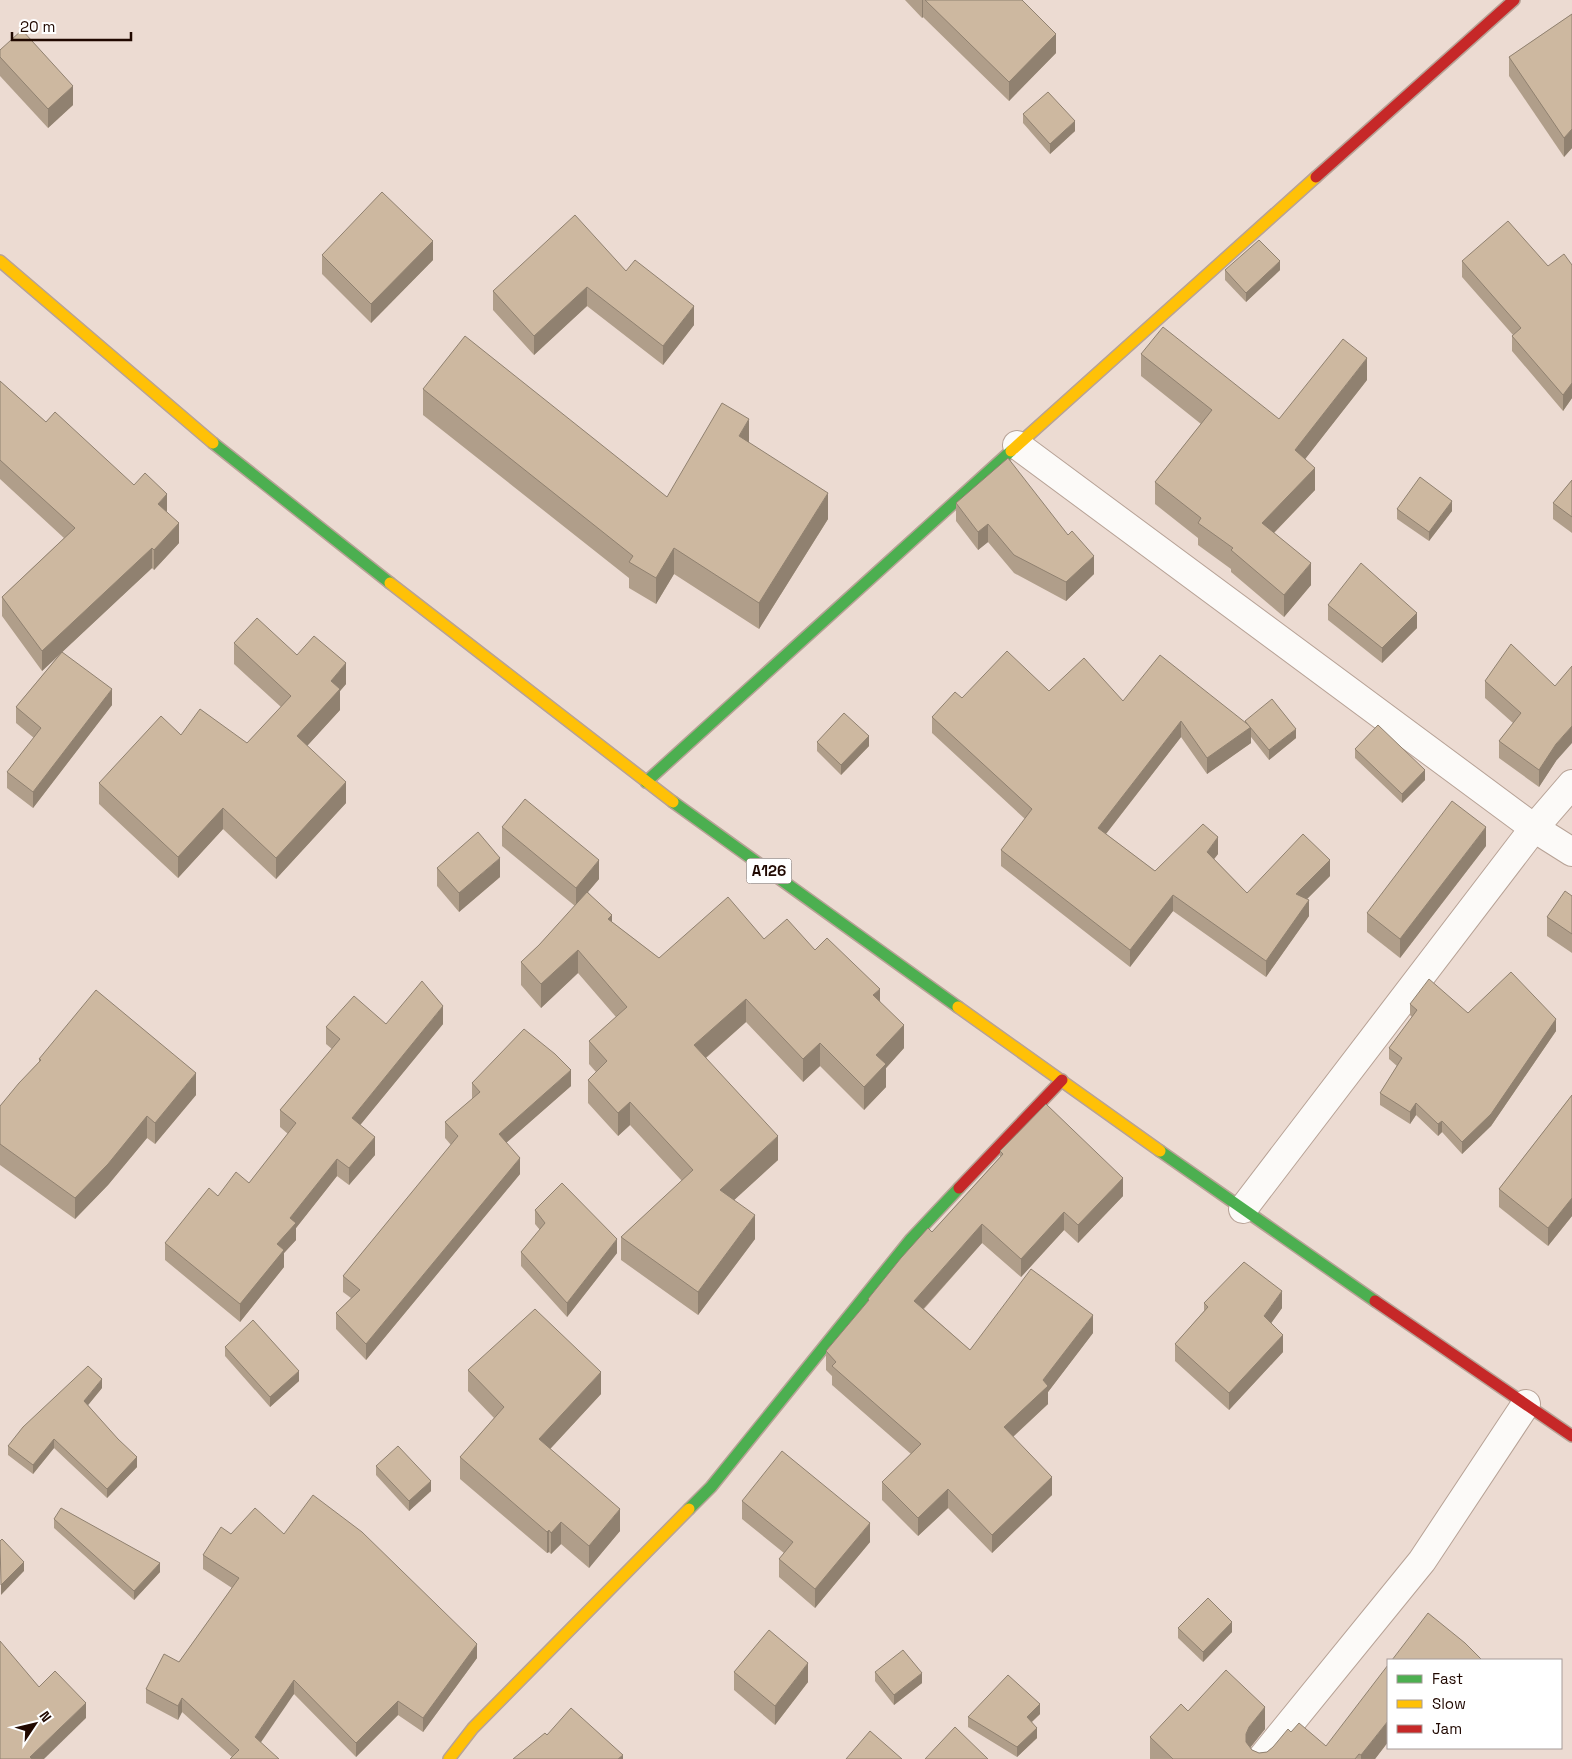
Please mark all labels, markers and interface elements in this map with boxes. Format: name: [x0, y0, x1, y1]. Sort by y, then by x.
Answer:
scale bar: [12, 10, 131, 42]
text: 20 m: [20, 17, 55, 36]
road number: A126: [746, 858, 792, 884]
legend: [1387, 1659, 1562, 1749]
text: Fast: [1432, 1669, 1463, 1688]
text: Slow: [1432, 1694, 1466, 1713]
north arrow: [10, 1699, 60, 1749]
text: N: [36, 1708, 56, 1726]
text: Jam: [1432, 1719, 1462, 1738]

